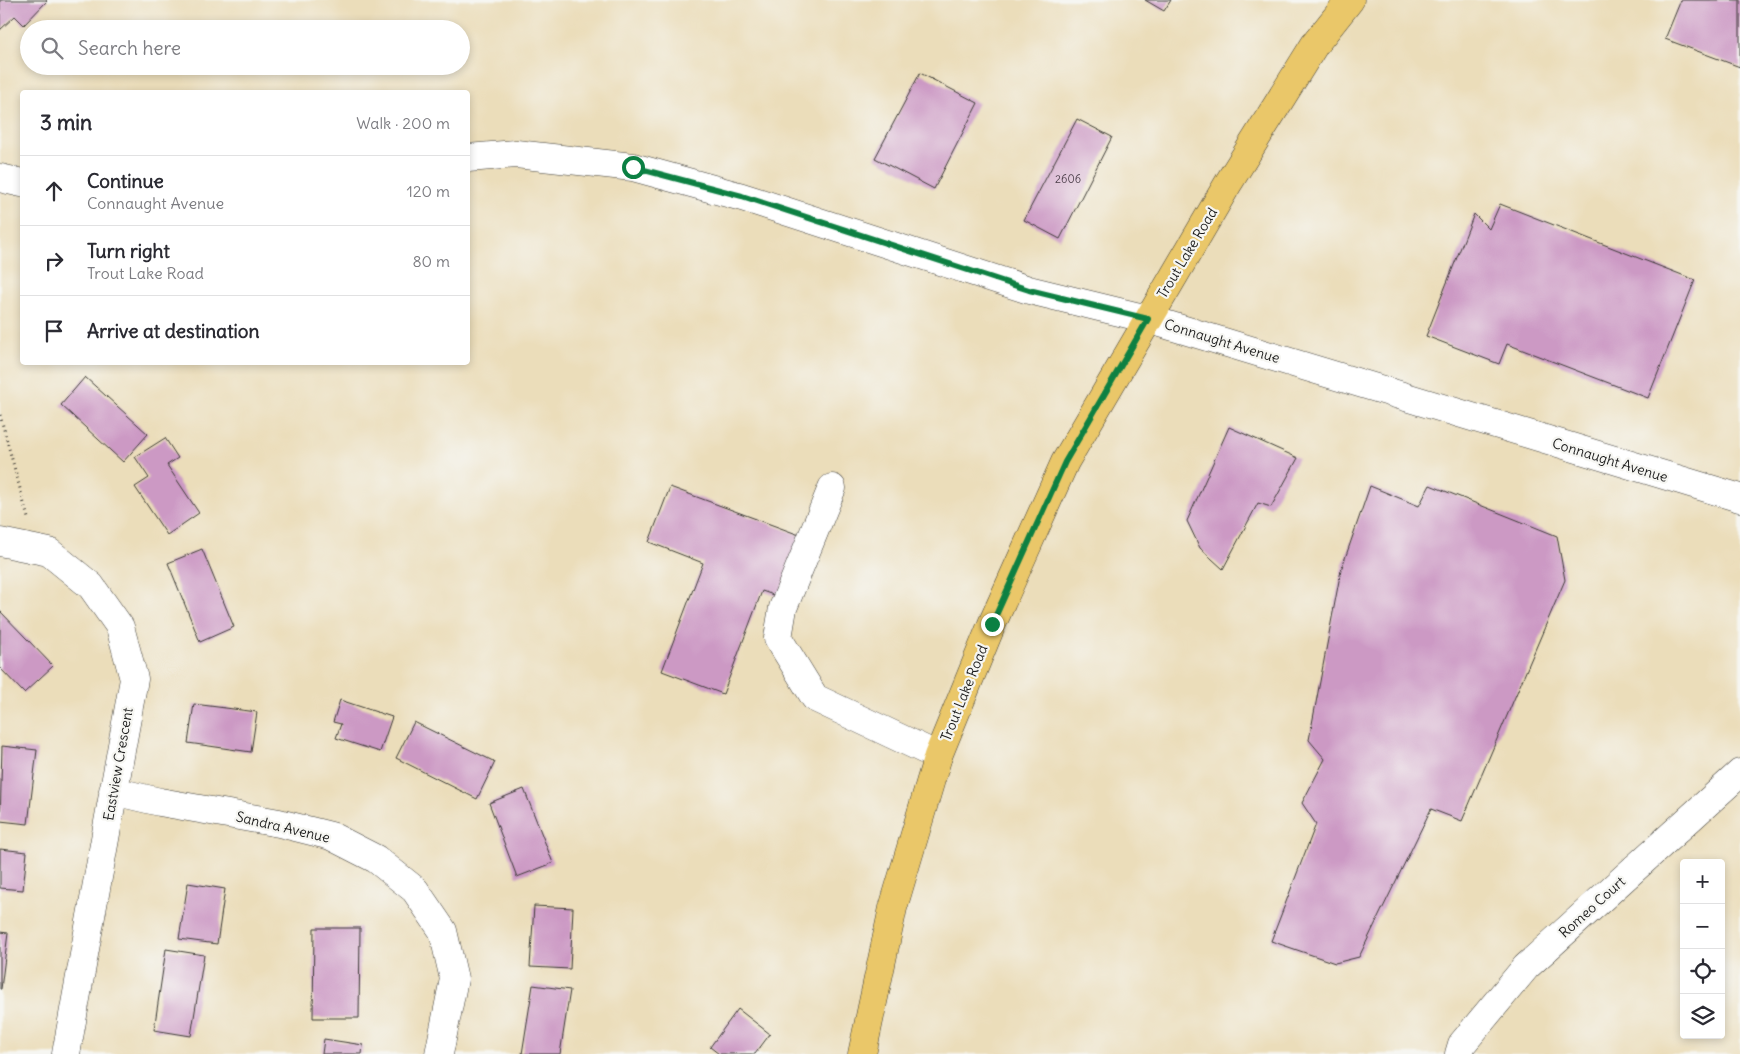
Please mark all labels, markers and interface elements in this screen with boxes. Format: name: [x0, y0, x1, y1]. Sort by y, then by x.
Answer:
search box: [20, 20, 470, 75]
icon: search: [38, 34, 66, 62]
text: Search here: [78, 36, 181, 60]
text: 3 min: [40, 109, 92, 136]
text: Walk · 200 m: [356, 113, 450, 133]
route start: [622, 156, 645, 179]
text: Continue: [87, 169, 164, 193]
house number: 2606: [1055, 172, 1081, 186]
icon: ahead: [40, 177, 68, 205]
text: 120 m: [407, 181, 450, 201]
text: Connaught Avenue: [87, 193, 224, 213]
street label: Trout Lake Road: [1153, 205, 1221, 301]
text: Turn right: [87, 239, 170, 263]
icon: right: [40, 247, 68, 275]
text: 80 m: [412, 251, 450, 271]
text: Trout Lake Road: [87, 263, 204, 283]
street label: Connaught Avenue: [1162, 315, 1282, 367]
icon: arrive: [40, 317, 68, 345]
text: Arrive at destination: [87, 319, 260, 343]
street label: Connaught Avenue: [1550, 434, 1670, 486]
route end: [981, 613, 1004, 636]
street label: Trout Lake Road: [936, 642, 992, 744]
street label: Eastview Crescent: [99, 706, 137, 822]
street label: Sandra Avenue: [234, 807, 332, 847]
map controls: [1680, 859, 1725, 1039]
button: +: [1680, 859, 1725, 904]
street label: Romeo Court: [1555, 872, 1629, 942]
button: −: [1680, 904, 1725, 949]
button: locate: [1680, 949, 1725, 994]
button: layers: [1680, 994, 1725, 1039]

